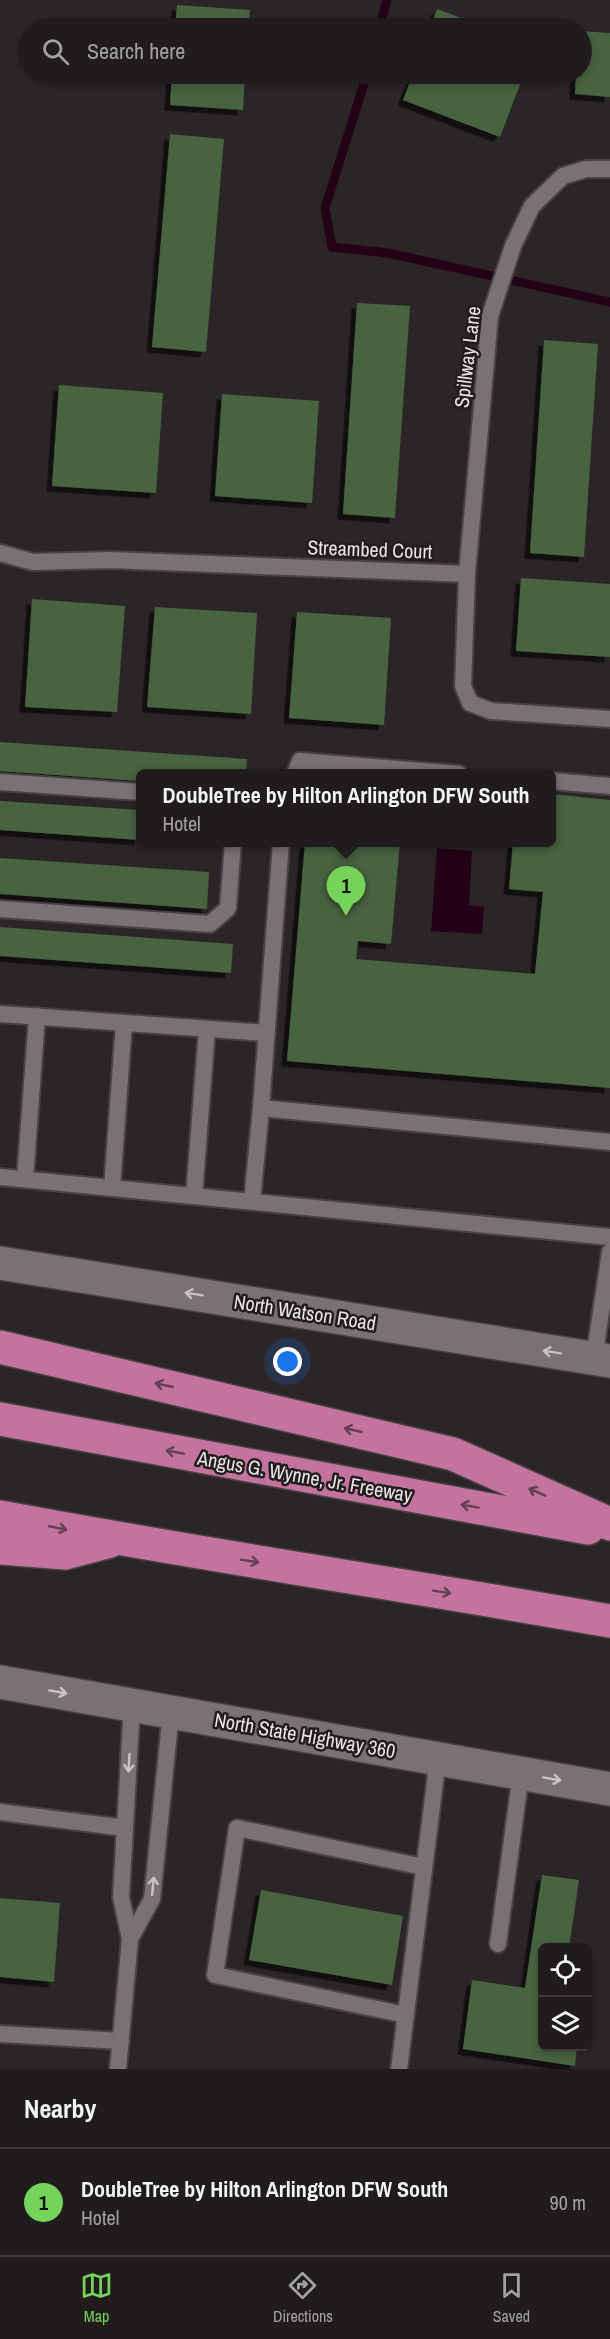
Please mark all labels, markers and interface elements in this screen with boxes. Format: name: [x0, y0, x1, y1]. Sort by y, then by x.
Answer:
search box: [18, 18, 592, 84]
icon: search: [39, 35, 72, 68]
text: Search here: [87, 36, 185, 66]
street label: Spillway Lane: [447, 305, 487, 409]
street label: Streambed Court: [307, 533, 433, 565]
popup: [136, 769, 556, 847]
text: DoubleTree by Hilton Arlington DFW South: [162, 780, 530, 810]
text: Hotel: [162, 810, 201, 837]
pin: 1: [326, 866, 366, 916]
street label: North Watson Road: [232, 1287, 378, 1337]
one-way arrow: [184, 1289, 204, 1300]
one-way arrow: [543, 1346, 563, 1357]
your location: [273, 1347, 302, 1376]
one-way arrow: [154, 1379, 173, 1391]
one-way arrow: [344, 1424, 363, 1436]
street label: Angus G. Wynne, Jr. Freeway: [194, 1444, 415, 1508]
one-way arrow: [166, 1446, 185, 1457]
one-way arrow: [529, 1485, 547, 1497]
one-way arrow: [461, 1500, 480, 1511]
one-way arrow: [47, 1523, 67, 1534]
one-way arrow: [239, 1555, 259, 1566]
one-way arrow: [432, 1586, 452, 1597]
one-way arrow: [47, 1687, 67, 1698]
street label: North State Highway 360: [212, 1706, 398, 1764]
one-way arrow: [123, 1753, 134, 1773]
one-way arrow: [542, 1774, 562, 1785]
one-way arrow: [148, 1876, 159, 1896]
map controls: [538, 1943, 592, 2051]
button: locate: [538, 1943, 592, 1997]
button: layers: [538, 1997, 592, 2051]
text: Nearby: [24, 2091, 96, 2126]
text: DoubleTree by Hilton Arlington DFW South: [81, 2174, 448, 2204]
text: 1: [39, 2189, 48, 2216]
text: 90 m: [550, 2189, 586, 2216]
text: Hotel: [81, 2204, 119, 2231]
tab: Map: [80, 2269, 113, 2327]
tab: Directions: [273, 2269, 333, 2327]
tab: Saved: [493, 2269, 530, 2327]

